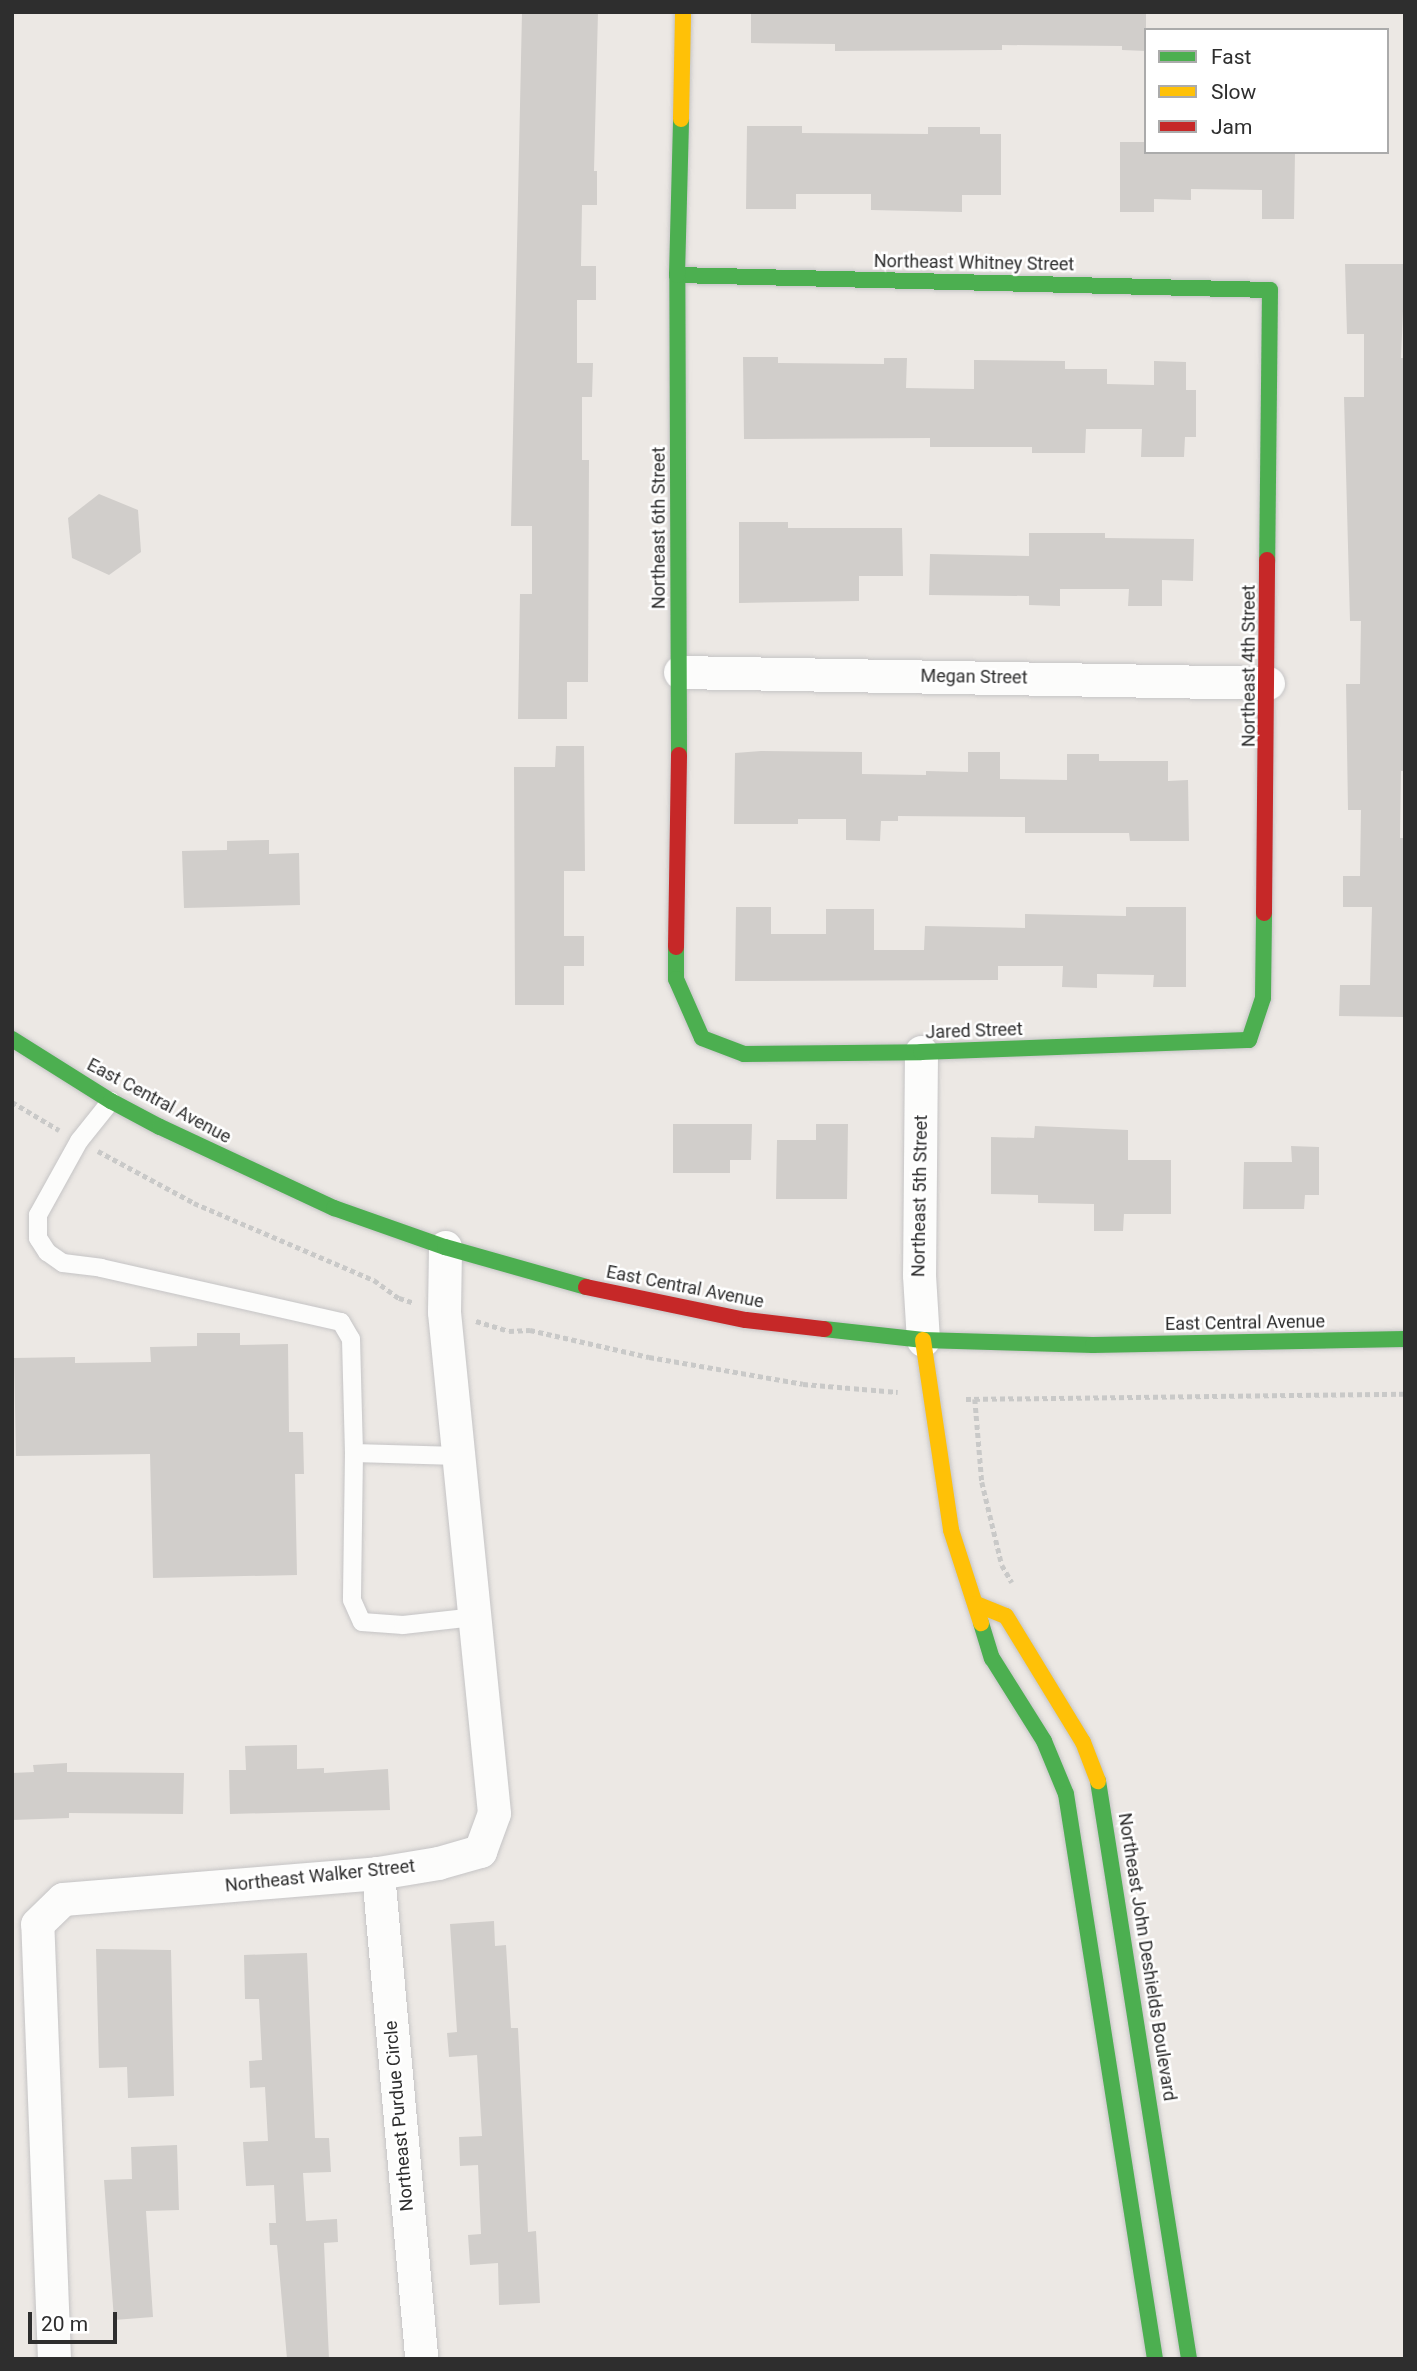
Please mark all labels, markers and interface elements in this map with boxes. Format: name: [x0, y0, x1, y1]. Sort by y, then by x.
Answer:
legend: [1144, 28, 1389, 154]
text: Fast: [1211, 45, 1251, 69]
text: Slow: [1211, 80, 1256, 104]
text: Jam: [1211, 115, 1252, 139]
street label: Northeast Whitney Street: [874, 250, 1074, 276]
street label: Northeast 6th Street: [648, 447, 670, 609]
street label: Northeast 4th Street: [1238, 585, 1260, 747]
street label: Megan Street: [920, 665, 1028, 689]
street label: Jared Street: [925, 1019, 1023, 1043]
street label: East Central Avenue: [83, 1054, 235, 1148]
street label: Northeast 5th Street: [908, 1115, 932, 1277]
street label: East Central Avenue: [604, 1261, 766, 1313]
street label: East Central Avenue: [1165, 1311, 1325, 1335]
street label: Northeast John Deshields Boulevard: [1114, 1811, 1180, 2103]
street label: Northeast Walker Street: [224, 1855, 416, 1897]
street label: Northeast Purdue Circle: [380, 2020, 418, 2212]
scale bar: [32, 2298, 121, 2342]
text: 20 m: [41, 2312, 88, 2336]

